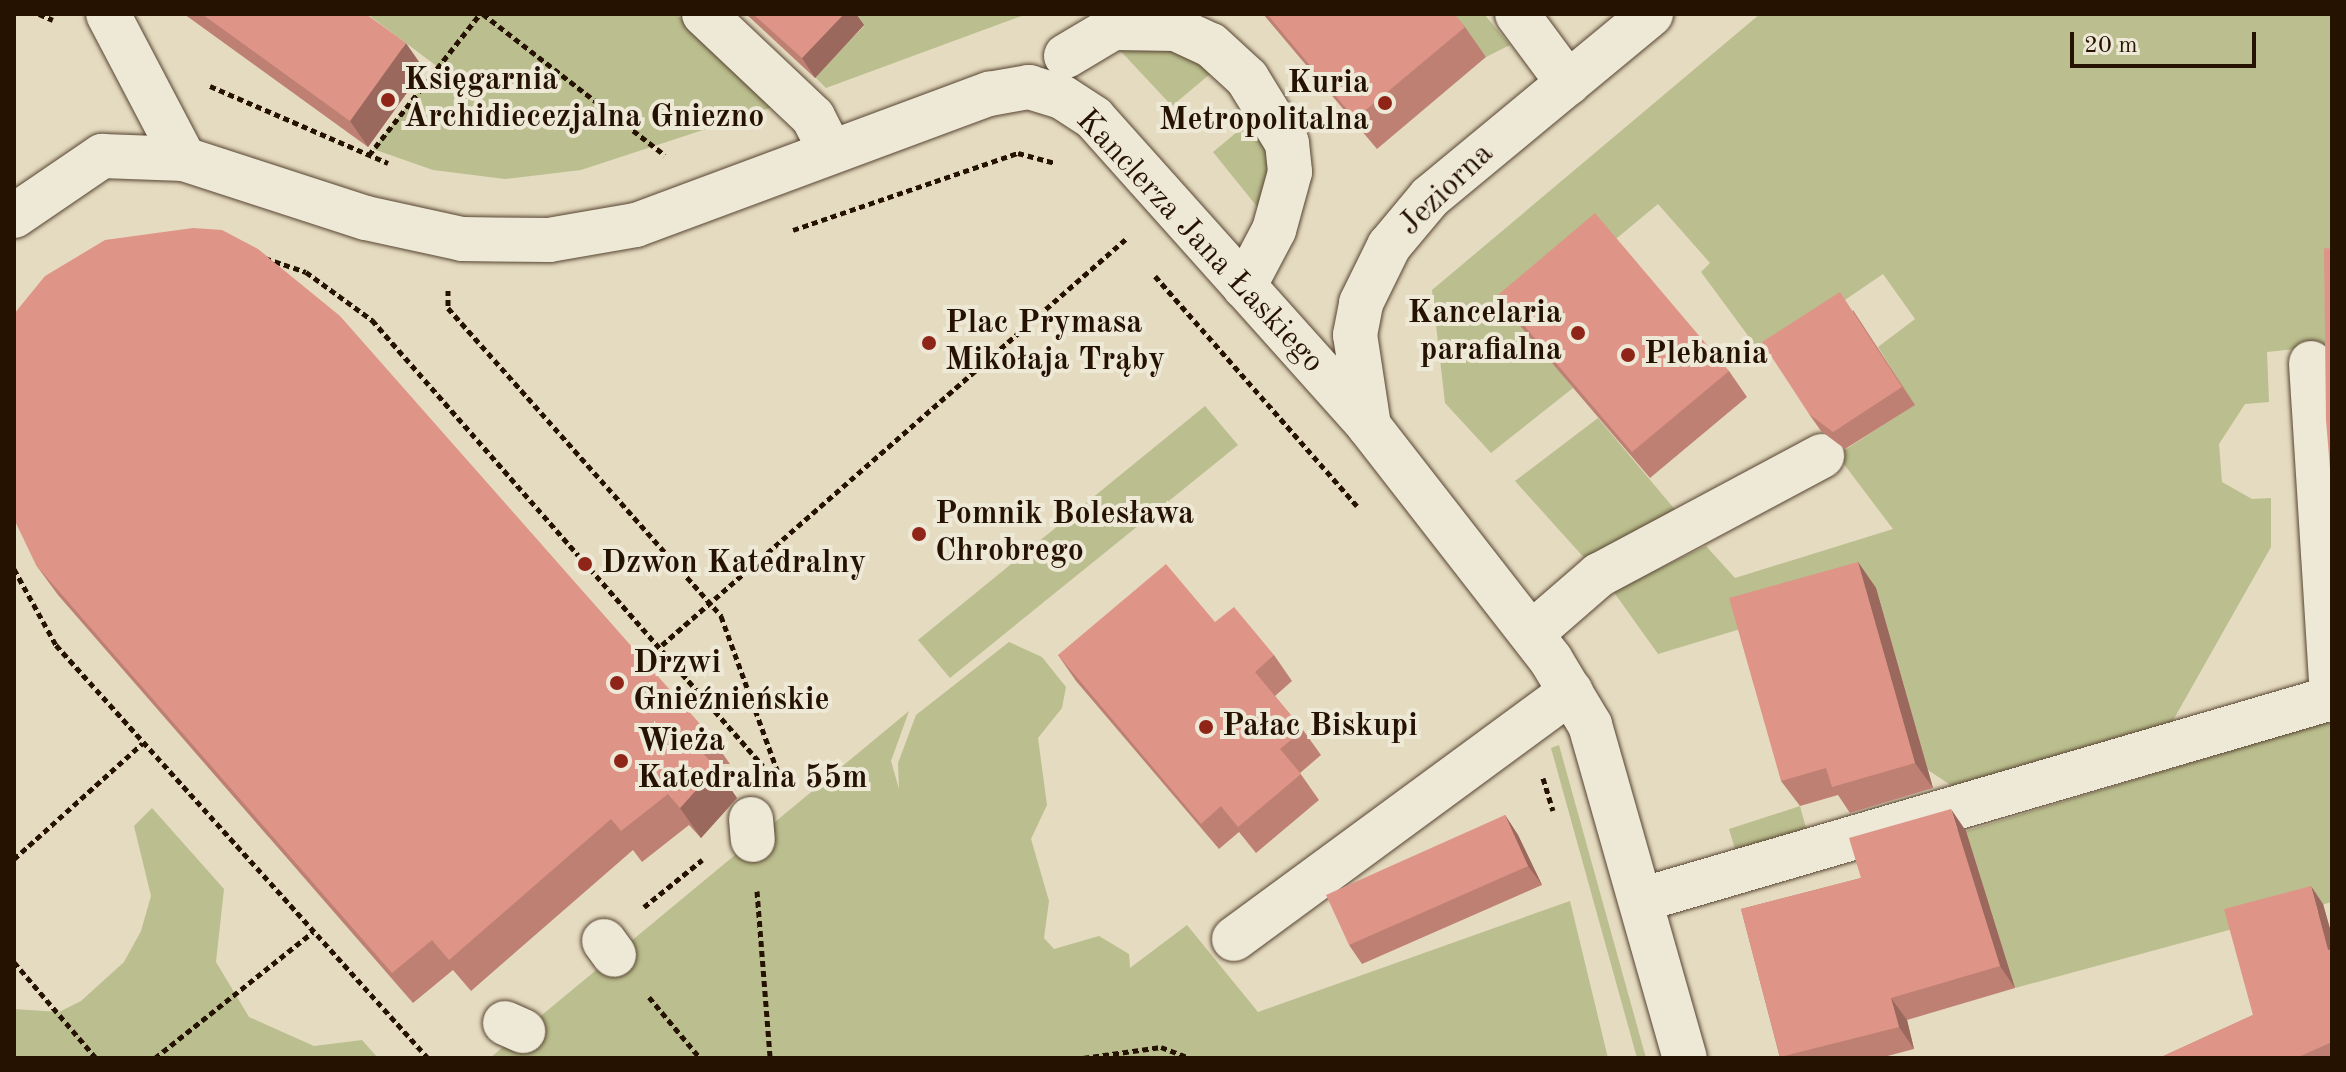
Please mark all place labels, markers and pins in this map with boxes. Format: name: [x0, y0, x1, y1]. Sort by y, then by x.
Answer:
place label: Księgarnia Archidiecezjalna Gniezno: [404, 63, 764, 138]
place label: Kuria Metropolitalna: [1159, 66, 1369, 141]
marker: Księgarnia Archidiecezjalna Gniezno: [379, 91, 397, 109]
marker: Kuria Metropolitalna: [1376, 94, 1394, 112]
place label: Kancelaria parafialna: [1408, 296, 1562, 371]
place label: Plac Prymasa Mikołaja Trąby: [945, 306, 1165, 381]
marker: Kancelaria parafialna: [1569, 324, 1587, 342]
marker: Plac Prymasa Mikołaja Trąby: [920, 334, 938, 352]
place label: Plebania: [1644, 336, 1768, 374]
marker: Plebania: [1619, 346, 1637, 364]
place label: Pomnik Bolesława Chrobrego: [935, 497, 1194, 572]
marker: Pomnik Bolesława Chrobrego: [910, 525, 928, 543]
place label: Dzwon Katedralny: [601, 545, 866, 583]
marker: Dzwon Katedralny: [576, 555, 594, 573]
place label: Drzwi Gnieźnieńskie: [633, 646, 830, 721]
marker: Drzwi Gnieźnieńskie: [608, 674, 626, 692]
place label: Pałac Biskupi: [1222, 708, 1418, 746]
marker: Pałac Biskupi: [1197, 718, 1215, 736]
place label: Wieża Katedralna 55m: [637, 724, 868, 799]
marker: Wieża Katedralna 55m: [612, 752, 630, 770]

